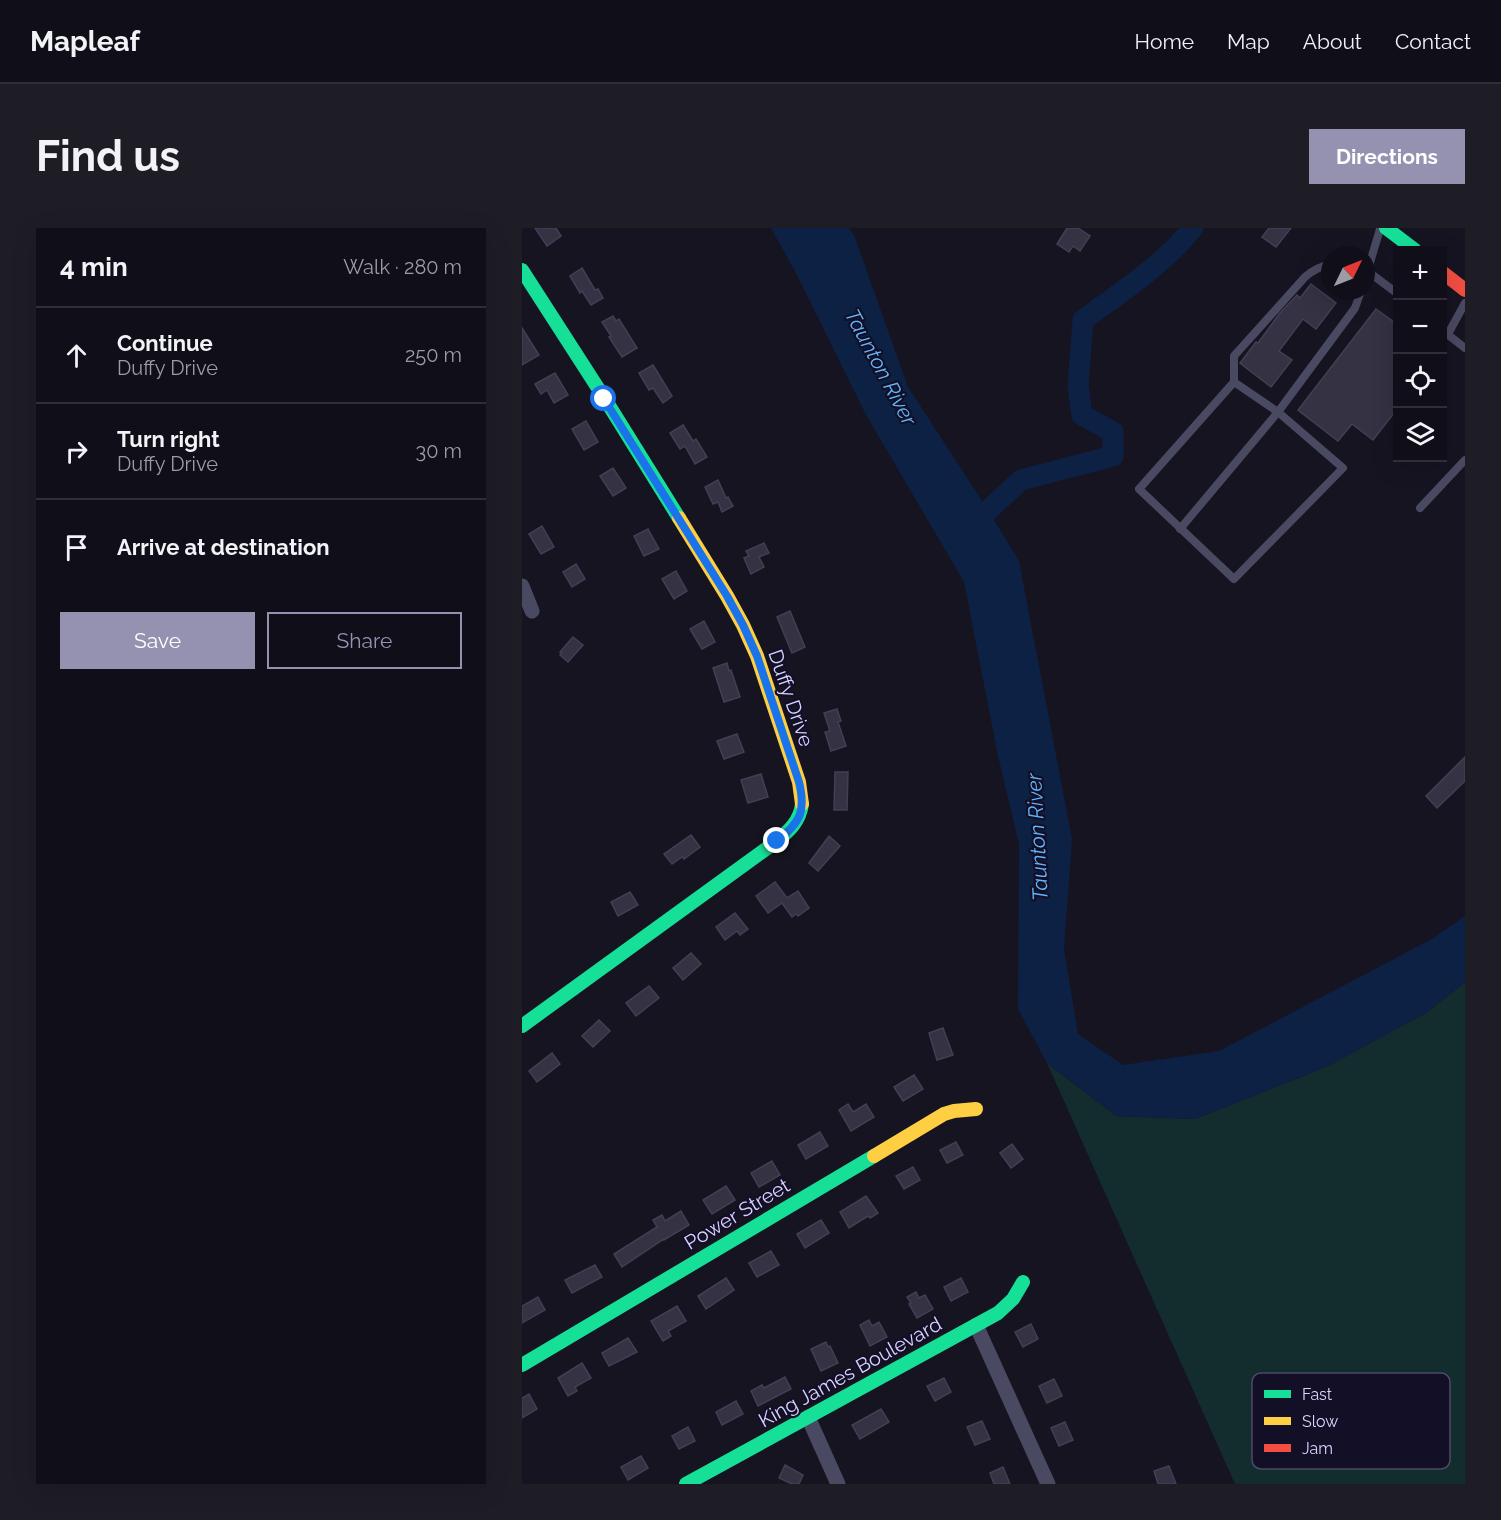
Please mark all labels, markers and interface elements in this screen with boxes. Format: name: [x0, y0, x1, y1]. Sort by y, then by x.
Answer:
text: Mapleaf: [30, 25, 140, 58]
text: Home: [1135, 29, 1194, 54]
text: Map: [1227, 29, 1270, 54]
text: About: [1303, 29, 1362, 54]
text: Contact: [1395, 29, 1471, 54]
button: Directions: [1309, 129, 1465, 184]
text: Find us: [36, 132, 180, 181]
north arrow: [1321, 246, 1375, 300]
map controls: [1393, 246, 1447, 462]
button: +: [1393, 246, 1447, 300]
text: 4 min: [60, 252, 128, 282]
text: Walk · 280 m: [343, 255, 462, 279]
button: −: [1393, 300, 1447, 354]
water label: Taunton River: [840, 305, 922, 430]
text: Continue: [117, 330, 213, 356]
icon: ahead: [60, 339, 93, 372]
text: 250 m: [405, 343, 462, 367]
button: locate: [1393, 354, 1447, 408]
text: Duffy Drive: [117, 356, 218, 380]
route start: [590, 385, 616, 411]
button: layers: [1393, 408, 1447, 462]
text: Turn right: [117, 426, 220, 452]
icon: right: [60, 435, 93, 468]
text: 30 m: [416, 439, 462, 463]
text: Duffy Drive: [117, 452, 218, 476]
icon: arrive: [60, 531, 93, 564]
text: Arrive at destination: [117, 534, 330, 560]
button: Save: [60, 612, 255, 669]
button: Share: [267, 612, 462, 669]
street label: Duffy Drive: [763, 646, 819, 750]
water label: Taunton River: [1021, 772, 1053, 902]
route end: [763, 827, 789, 853]
street label: Power Street: [680, 1173, 794, 1255]
street label: King James Boulevard: [754, 1312, 946, 1432]
legend: [1252, 1373, 1450, 1469]
text: Fast: [1302, 1385, 1333, 1404]
text: Slow: [1302, 1412, 1338, 1431]
text: Jam: [1302, 1439, 1333, 1458]

